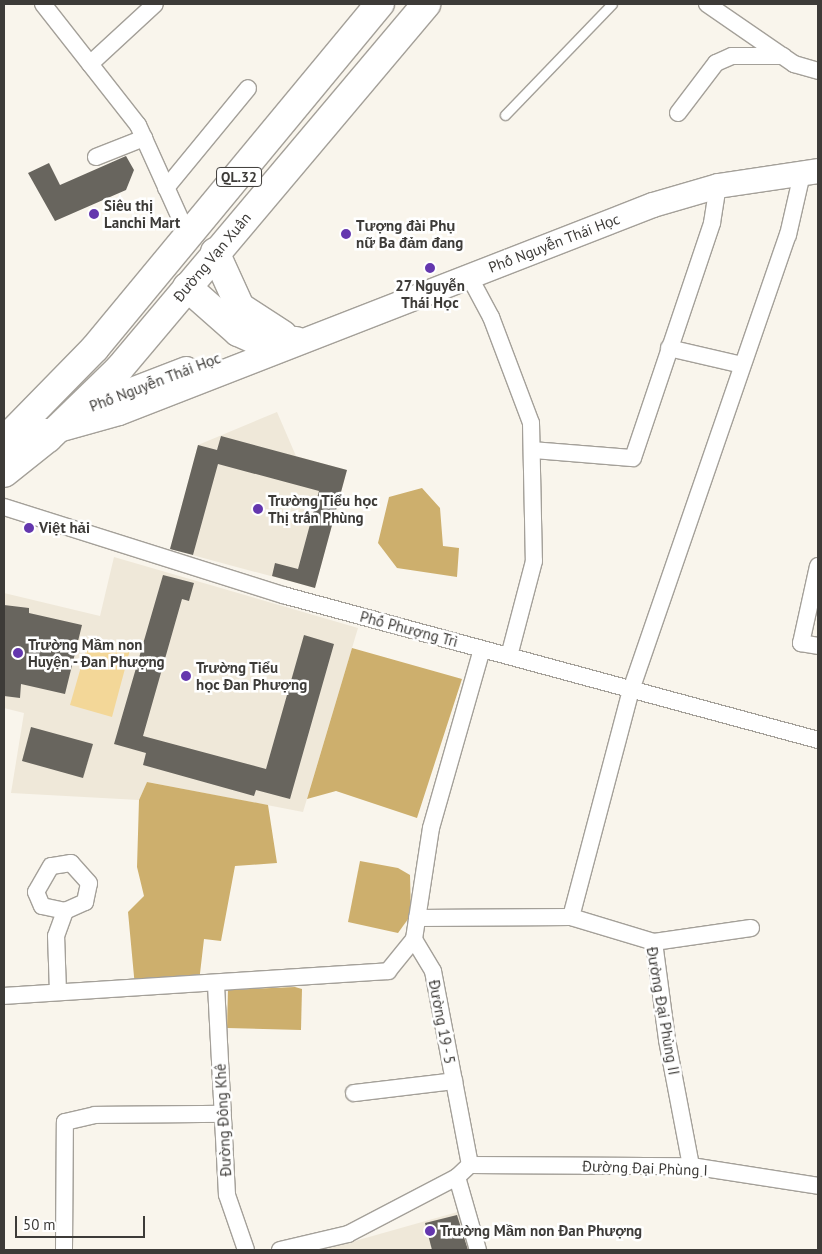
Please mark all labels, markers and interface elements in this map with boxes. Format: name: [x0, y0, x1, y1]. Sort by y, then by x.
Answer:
road number: QL.32: [215, 166, 263, 188]
place label: Siêu thị Lanchi Mart: [104, 196, 180, 231]
marker: Siêu thị Lanchi Mart: [88, 208, 100, 220]
street label: Đường Vạn Xuân: [169, 208, 255, 306]
street label: Phố Nguyễn Thái Học: [486, 210, 622, 276]
place label: Tượng đài Phụ nữ Ba đảm đang: [356, 216, 463, 251]
marker: Tượng đài Phụ nữ Ba đảm đang: [340, 228, 352, 240]
marker: 27 Nguyễn Thái Học: [424, 262, 436, 274]
place label: 27 Nguyễn Thái Học: [395, 276, 465, 311]
street label: Phố Nguyễn Thái Học: [87, 349, 223, 415]
place label: Trường Tiểu học Thị trấn Phùng: [268, 491, 378, 526]
marker: Trường Tiểu học Thị trấn Phùng: [252, 503, 264, 515]
place label: Việt hải: [39, 519, 90, 537]
marker: Việt hải: [23, 522, 35, 534]
street label: Phố Phượng Trì: [358, 607, 460, 651]
place label: Trường Mầm non Huyện - Đan Phượng: [28, 635, 166, 670]
marker: Trường Mầm non Huyện - Đan Phượng: [12, 647, 24, 659]
place label: Trường Tiểu học Đan Phượng: [196, 658, 308, 693]
marker: Trường Tiểu học Đan Phượng: [180, 670, 192, 682]
street label: Đường Đại Phùng II: [643, 945, 683, 1077]
street label: Đường 19 - 5: [425, 977, 459, 1067]
street label: Đường Đông Khê: [211, 1063, 235, 1177]
street label: Đường Đại Phùng I: [582, 1157, 708, 1179]
scale bar: [18, 1206, 148, 1238]
text: 50 m: [23, 1215, 56, 1234]
place label: Trường Mầm non Đan Phượng: [440, 1222, 642, 1240]
marker: Trường Mầm non Đan Phượng: [424, 1225, 436, 1237]

